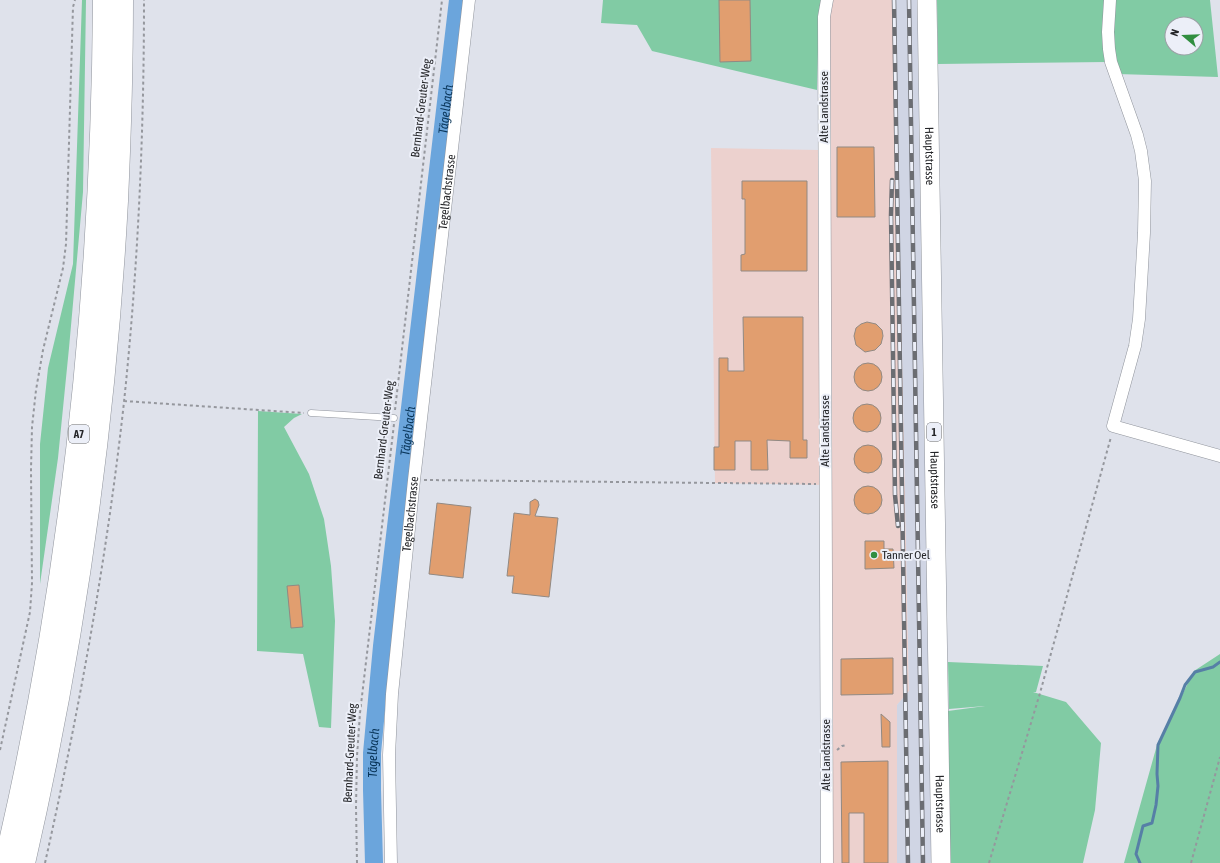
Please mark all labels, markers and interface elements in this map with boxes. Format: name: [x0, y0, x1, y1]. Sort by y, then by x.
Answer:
north arrow: [1164, 16, 1204, 56]
text: N: [1168, 28, 1181, 38]
street label: Bernhard-Greuter-Weg: [408, 57, 434, 158]
street label: Alte Landstrasse: [817, 71, 831, 143]
water label: Tägelbach: [435, 83, 456, 135]
street label: Hauptstrasse: [922, 127, 937, 185]
street label: Tegelbachstrasse: [436, 154, 458, 231]
street label: Bernhard-Greuter-Weg: [371, 379, 397, 480]
street label: Alte Landstrasse: [818, 395, 832, 467]
water label: Tägelbach: [397, 405, 418, 456]
road number: 1: [927, 423, 941, 441]
road number: A7: [69, 425, 89, 443]
street label: Hauptstrasse: [927, 451, 942, 509]
street label: Tegelbachstrasse: [400, 476, 421, 552]
place label: Tanner Oel: [882, 548, 931, 562]
marker: Tanner Oel: [869, 550, 879, 560]
street label: Bernhard-Greuter-Weg: [340, 702, 360, 803]
street label: Alte Landstrasse: [819, 719, 833, 791]
water label: Tägelbach: [365, 727, 382, 778]
street label: Hauptstrasse: [933, 775, 948, 833]

